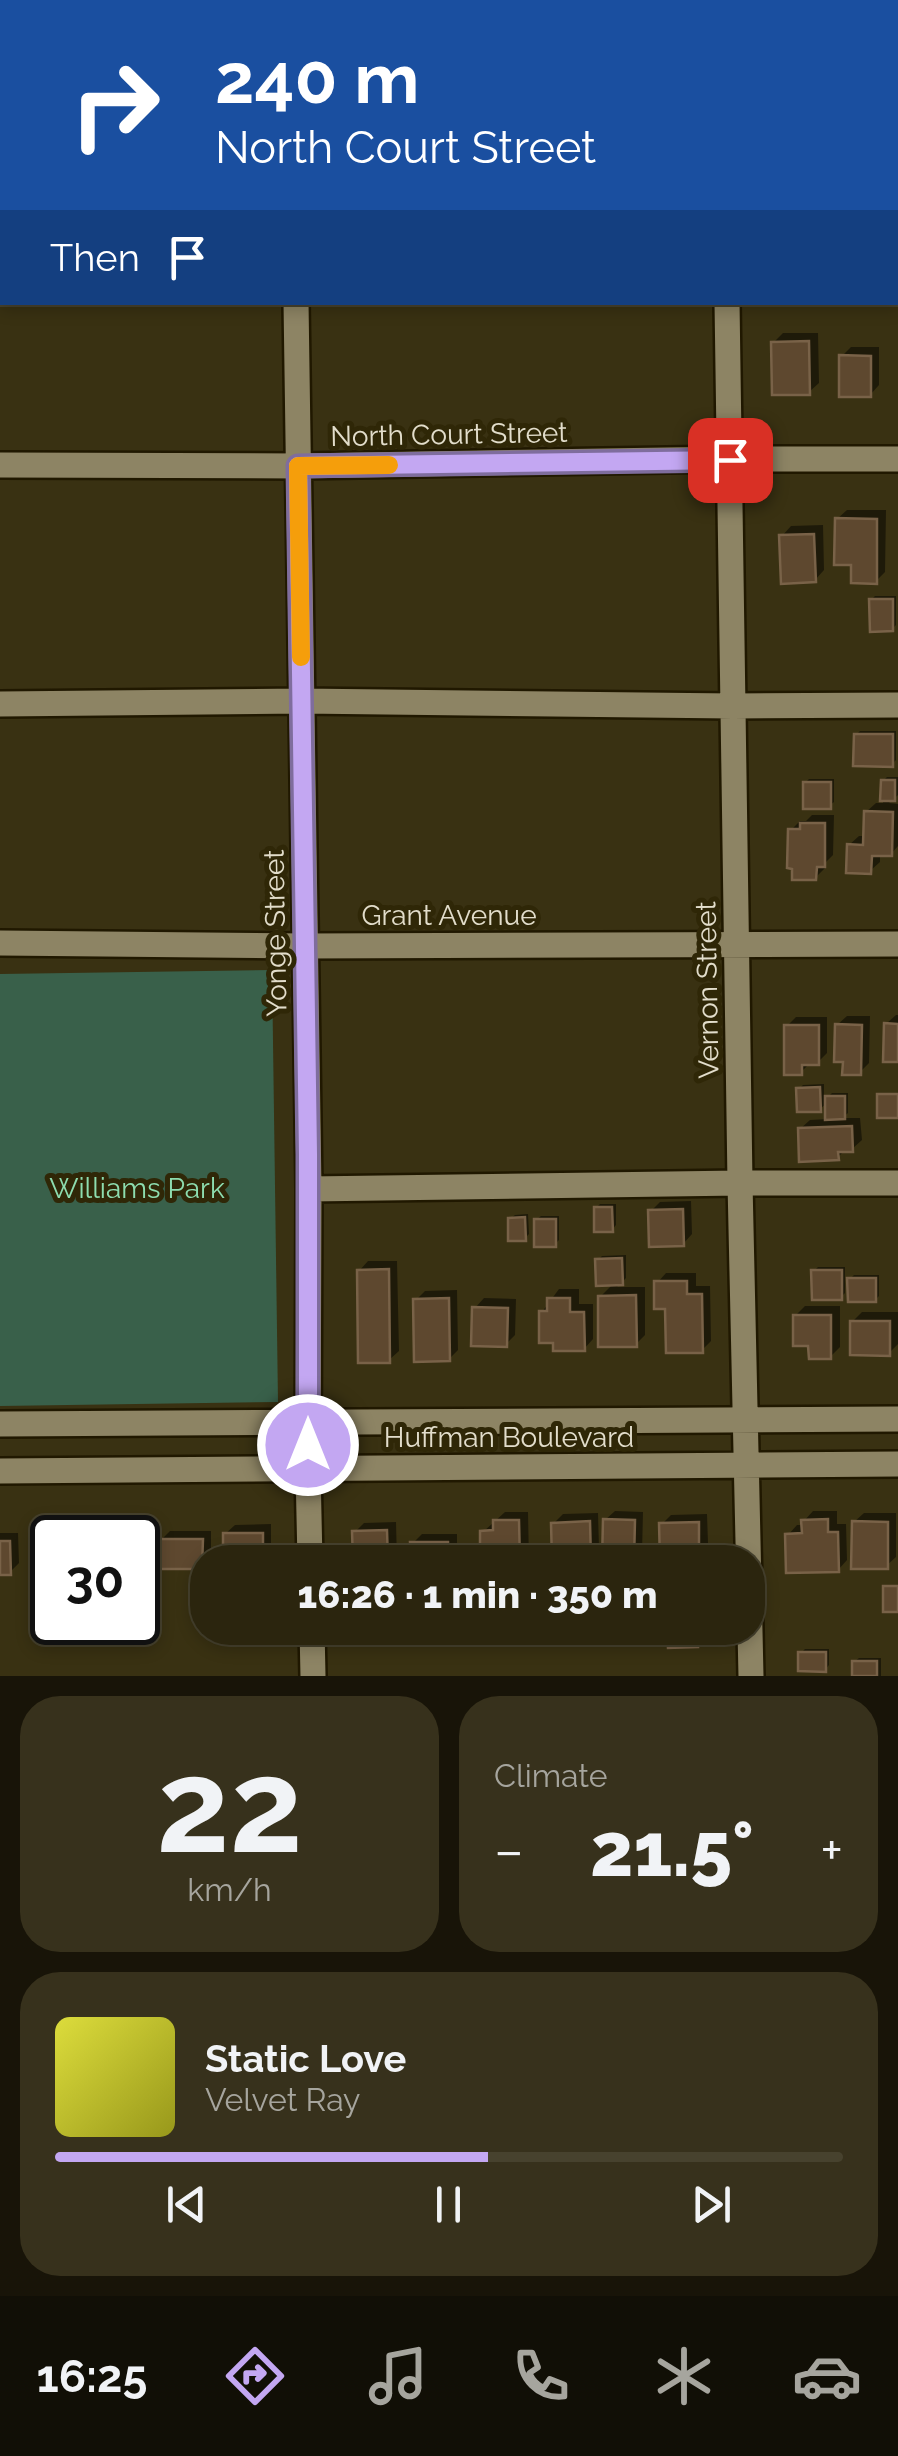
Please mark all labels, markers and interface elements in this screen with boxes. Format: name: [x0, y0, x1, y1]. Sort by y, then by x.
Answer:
text: 240 m: [215, 37, 419, 119]
icon: right: [50, 40, 180, 170]
text: North Court Street: [215, 121, 596, 174]
icon: arrive: [160, 230, 215, 285]
text: Then: [50, 235, 140, 280]
street label: North Court Street: [330, 416, 568, 453]
pin: [688, 418, 773, 503]
icon: arrive: [703, 433, 758, 488]
street label: Yonge Street: [258, 849, 293, 1017]
street label: Grant Avenue: [361, 899, 537, 932]
street label: Vernon Street: [689, 900, 726, 1079]
park label: Williams Park: [49, 1172, 225, 1205]
position arrow: [256, 1393, 360, 1497]
street label: Huffman Boulevard: [384, 1421, 634, 1454]
speed limit sign: 30: [30, 1515, 160, 1645]
text: 16:26 · 1 min · 350 m: [297, 1572, 658, 1617]
text: 22: [156, 1730, 303, 1882]
text: Climate: [494, 1757, 608, 1794]
text: 21.5°: [590, 1805, 754, 1894]
text: −: [494, 1818, 524, 1883]
text: +: [820, 1818, 843, 1883]
text: km/h: [187, 1871, 272, 1908]
text: Static Love: [205, 2036, 406, 2081]
text: Velvet Ray: [205, 2081, 360, 2118]
icon: previous: [159, 2177, 214, 2232]
icon: pause: [421, 2177, 476, 2232]
icon: next: [684, 2177, 739, 2232]
icon: directions: [220, 2341, 290, 2411]
icon: music: [363, 2341, 433, 2411]
icon: phone: [506, 2341, 576, 2411]
icon: climate: [649, 2341, 719, 2411]
icon: car: [792, 2341, 862, 2411]
text: 16:25: [36, 2350, 147, 2403]

